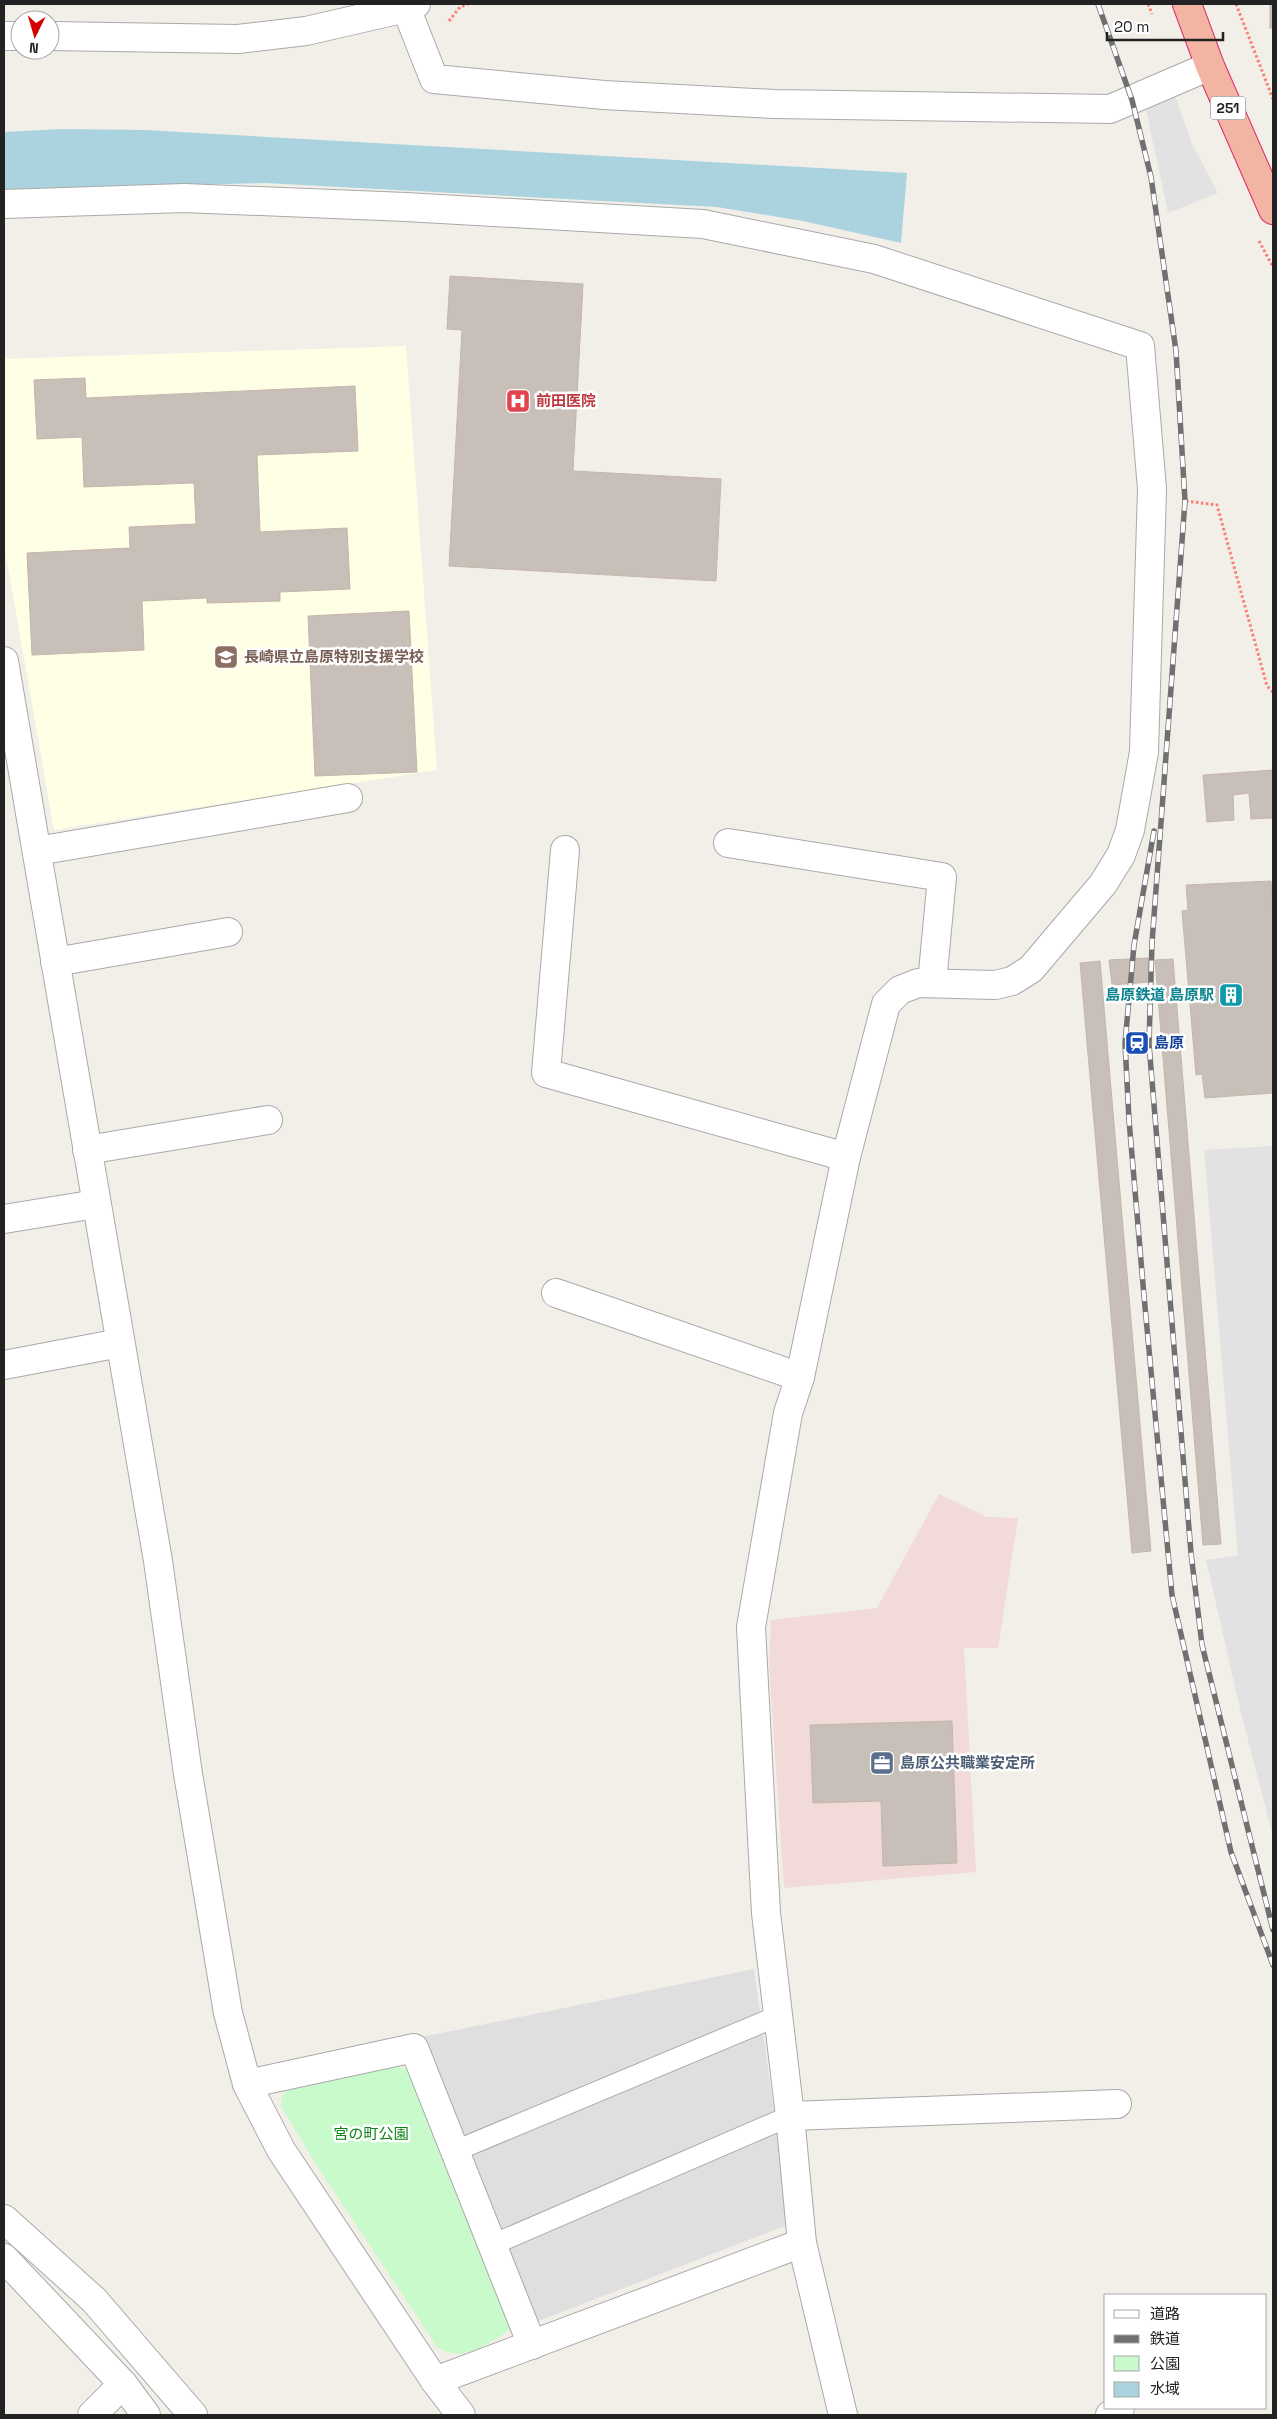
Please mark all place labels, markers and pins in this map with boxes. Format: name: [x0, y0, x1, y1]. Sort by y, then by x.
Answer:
hospital icon: 前田医院: [505, 388, 531, 414]
place label: 前田医院: [536, 391, 596, 410]
school or university icon: 長崎県立島原特別支援学校: [213, 644, 239, 670]
place label: 長崎県立島原特別支援学校: [244, 647, 424, 666]
building icon: 島原鉄道 島原駅: [1218, 982, 1244, 1008]
place label: 島原鉄道 島原駅: [1105, 985, 1214, 1004]
station icon: 島原: [1124, 1030, 1150, 1056]
place label: 島原: [1154, 1033, 1184, 1052]
office icon: 島原公共職業安定所: [869, 1750, 895, 1776]
place label: 島原公共職業安定所: [900, 1753, 1035, 1772]

